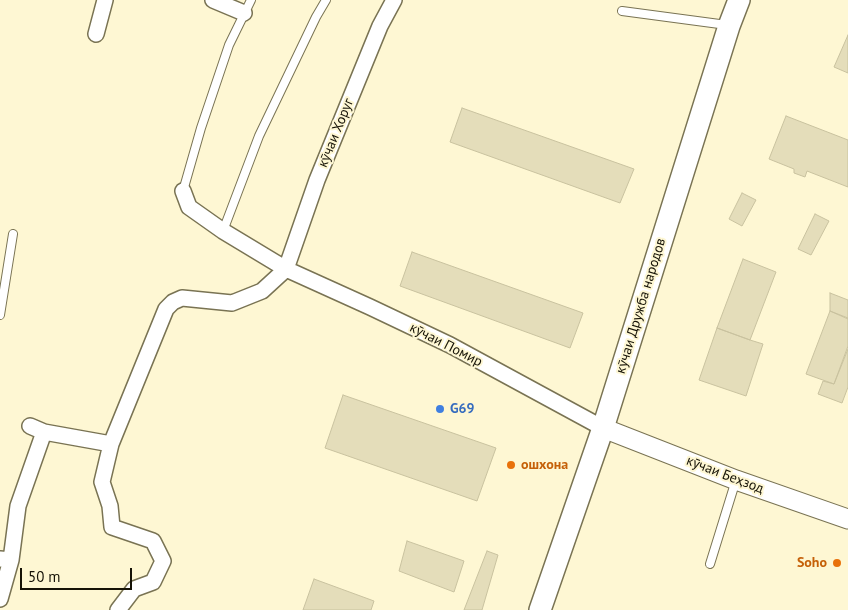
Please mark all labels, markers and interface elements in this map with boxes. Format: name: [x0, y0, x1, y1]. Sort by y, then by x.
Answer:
street label: кӯчаи Хоруг: [315, 96, 357, 170]
street label: кӯчаи Дружба народов: [612, 236, 670, 376]
street label: кӯчаи Помир: [407, 319, 485, 371]
place label: G69: [450, 401, 474, 417]
marker: G69: [434, 403, 446, 415]
street label: кӯчаи Беҳзод: [684, 453, 766, 497]
place label: ошхона: [521, 457, 568, 473]
marker: ошхона: [505, 459, 517, 471]
place label: Soho: [797, 555, 827, 571]
marker: Soho: [831, 557, 843, 569]
scale bar: [22, 558, 135, 590]
text: 50 m: [28, 567, 61, 586]

